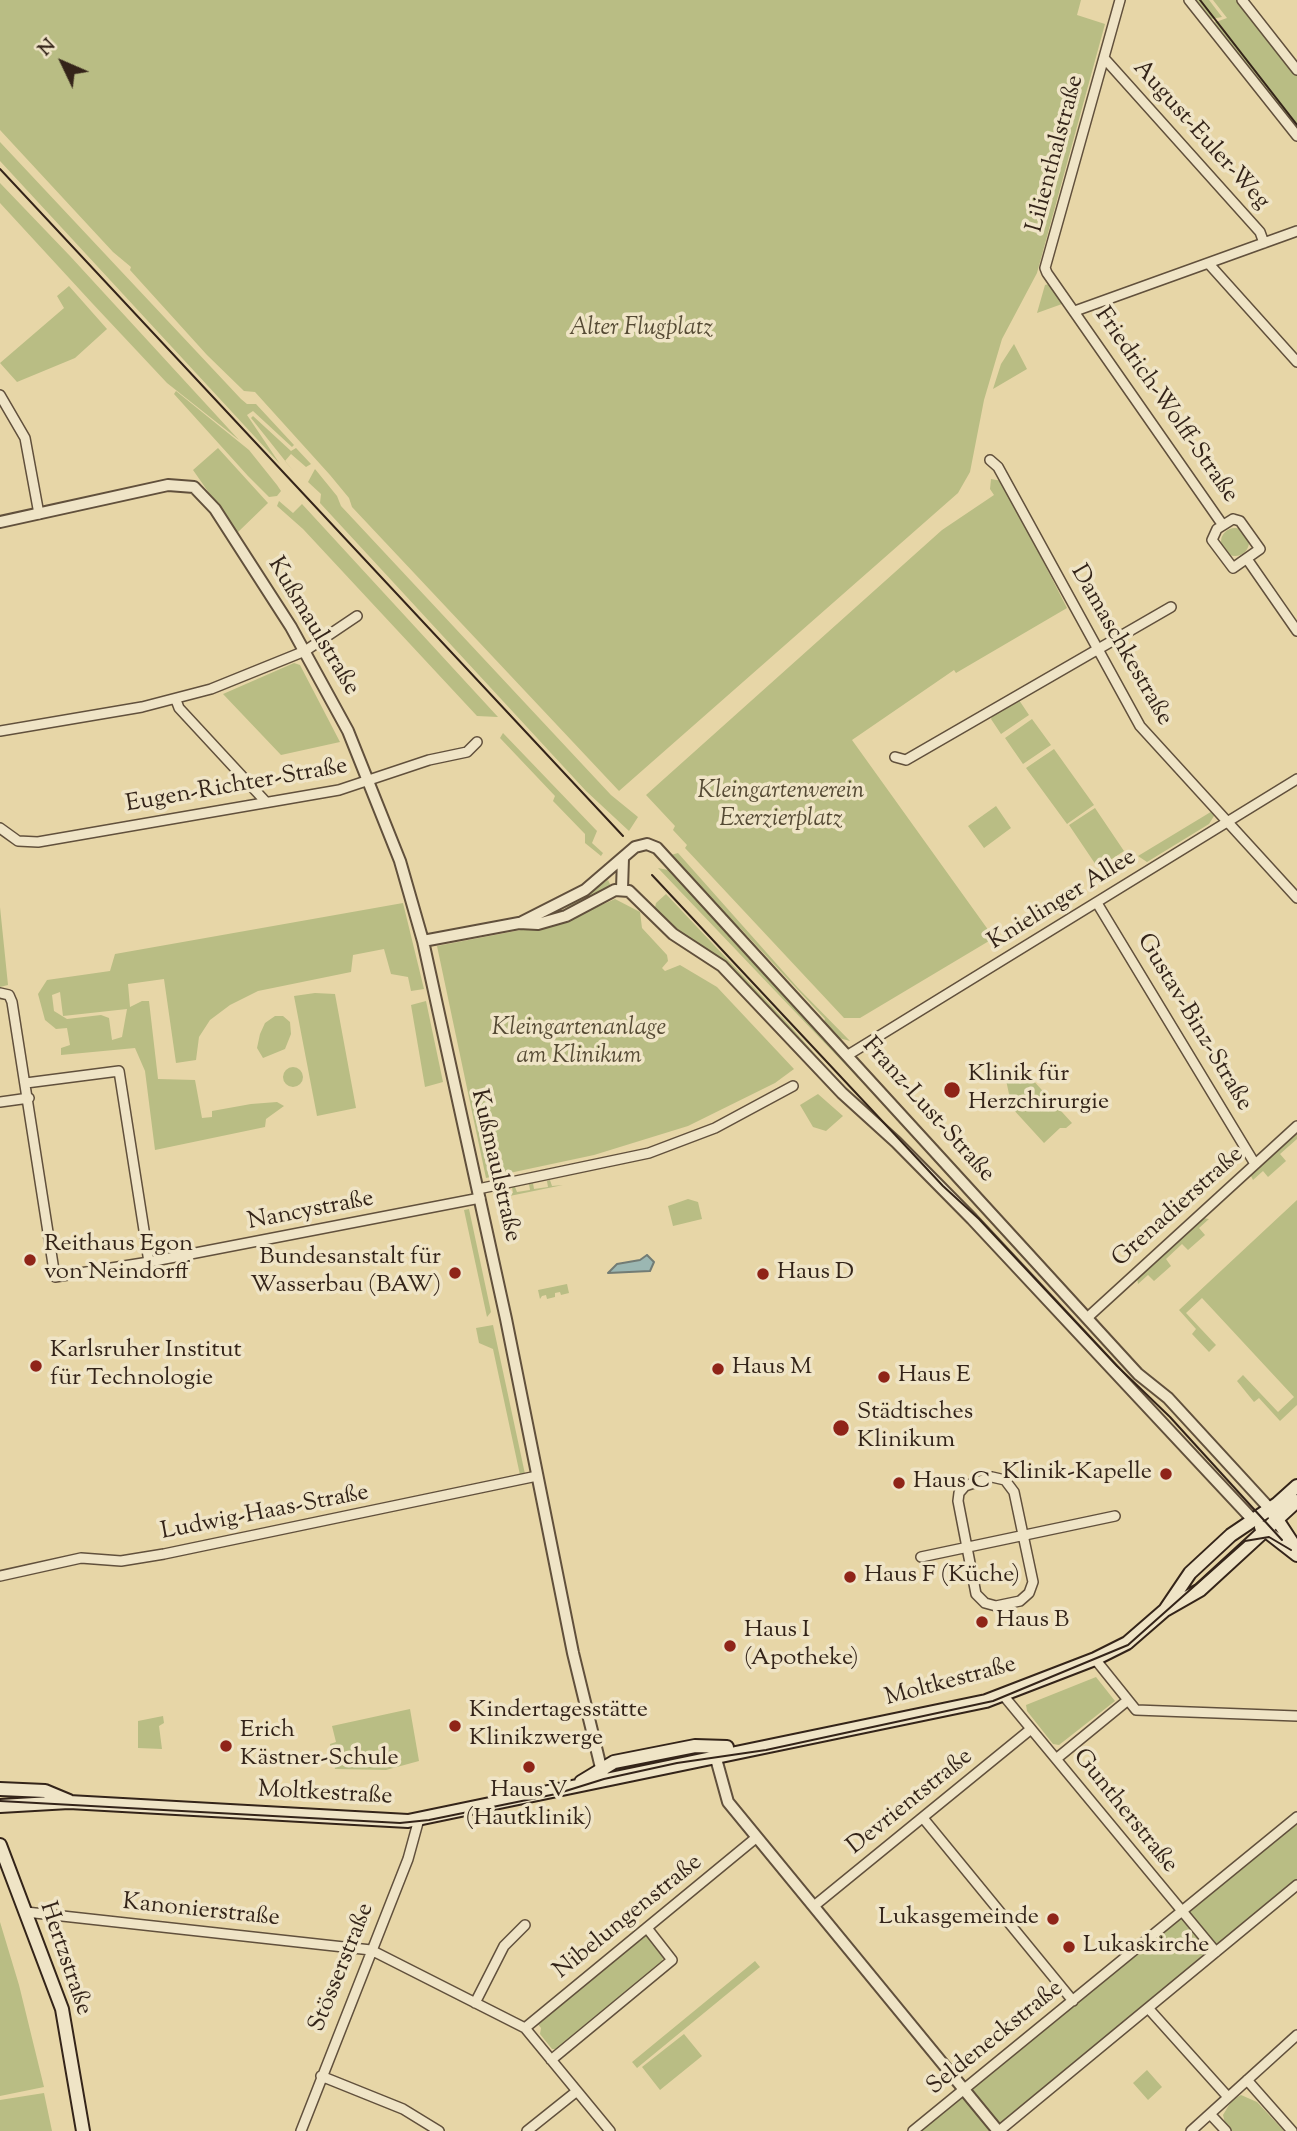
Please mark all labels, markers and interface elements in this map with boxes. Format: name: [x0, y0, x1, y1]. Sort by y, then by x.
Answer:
north arrow: [28, 28, 98, 98]
text: N: [33, 33, 63, 63]
street label: August-Euler-Weg: [1125, 55, 1275, 217]
street label: Lilienthalstraße: [1022, 72, 1092, 236]
street label: Friedrich-Wolff-Straße: [1087, 303, 1243, 509]
park label: Alter Flugplatz: [569, 316, 713, 344]
street label: Kußmaulstraße: [260, 553, 364, 701]
street label: Damaschkestraße: [1062, 561, 1178, 731]
street label: Eugen-Richter-Straße: [124, 753, 350, 821]
park label: Kleingartenverein Exerzierplatz: [698, 779, 864, 835]
street label: Knielinger Allee: [984, 844, 1142, 958]
street label: Gustav-Binz-Straße: [1129, 929, 1257, 1117]
park label: Kleingartenanlage am Klinikum: [492, 1016, 666, 1072]
street label: Franz-Lust-Straße: [854, 1033, 1000, 1189]
place label: Klinik für Herzchirurgie: [968, 1062, 1109, 1118]
marker: Klinik für Herzchirurgie: [942, 1080, 962, 1100]
street label: Kußmaulstraße: [462, 1087, 526, 1245]
street label: Grenadierstraße: [1107, 1142, 1251, 1274]
street label: Nancystraße: [246, 1186, 376, 1238]
place label: Reithaus Egon von Neindorff: [44, 1232, 193, 1288]
place label: Bundesanstalt für Wasserbau (BAW): [250, 1245, 441, 1301]
marker: Reithaus Egon von Neindorff: [22, 1252, 38, 1268]
place label: Haus D: [777, 1260, 854, 1288]
marker: Bundesanstalt für Wasserbau (BAW): [447, 1265, 463, 1281]
marker: Haus D: [755, 1266, 771, 1282]
place label: Karlsruher Institut für Technologie: [50, 1338, 242, 1394]
place label: Haus M: [732, 1355, 812, 1383]
marker: Karlsruher Institut für Technologie: [28, 1358, 44, 1374]
marker: Haus M: [710, 1361, 726, 1377]
place label: Haus E: [898, 1363, 971, 1391]
marker: Haus E: [876, 1369, 892, 1385]
place label: Städtisches Klinikum: [857, 1400, 973, 1456]
marker: Städtisches Klinikum: [831, 1418, 851, 1438]
place label: Klinik-Kapelle: [1002, 1460, 1152, 1488]
marker: Klinik-Kapelle: [1158, 1466, 1174, 1482]
place label: Haus C: [913, 1469, 990, 1497]
marker: Haus C: [891, 1475, 907, 1491]
street label: Ludwig-Haas-Straße: [159, 1480, 371, 1548]
place label: Haus F (Küche): [864, 1563, 1020, 1591]
marker: Haus F (Küche): [842, 1569, 858, 1585]
place label: Haus B: [996, 1608, 1069, 1636]
marker: Haus B: [974, 1614, 990, 1630]
place label: Haus I (Apotheke): [744, 1618, 859, 1674]
marker: Haus I (Apotheke): [722, 1638, 738, 1654]
street label: Moltkestraße: [882, 1652, 1020, 1714]
place label: Kindertagesstätte Klinikzwerge: [469, 1698, 648, 1754]
place label: Erich Kästner-Schule: [240, 1718, 399, 1774]
marker: Kindertagesstätte Klinikzwerge: [447, 1718, 463, 1734]
marker: Erich Kästner-Schule: [218, 1738, 234, 1754]
street label: Devrientstraße: [843, 1744, 979, 1862]
street label: Guntherstraße: [1065, 1744, 1183, 1880]
marker: Haus V (Hautklinik): [521, 1759, 537, 1775]
street label: Moltkestraße: [257, 1777, 393, 1813]
place label: Haus V (Hautklinik): [466, 1778, 592, 1834]
street label: Nibelungenstraße: [549, 1849, 709, 1987]
street label: Kanonierstraße: [121, 1889, 281, 1935]
street label: Hertzstraße: [31, 1899, 97, 2019]
street label: Stösserstraße: [304, 1899, 382, 2037]
place label: Lukasgemeinde: [878, 1905, 1039, 1933]
marker: Lukasgemeinde: [1045, 1911, 1061, 1927]
place label: Lukaskirche: [1083, 1933, 1209, 1961]
marker: Lukaskirche: [1061, 1939, 1077, 1955]
street label: Seldeneckstraße: [922, 1975, 1070, 2103]

